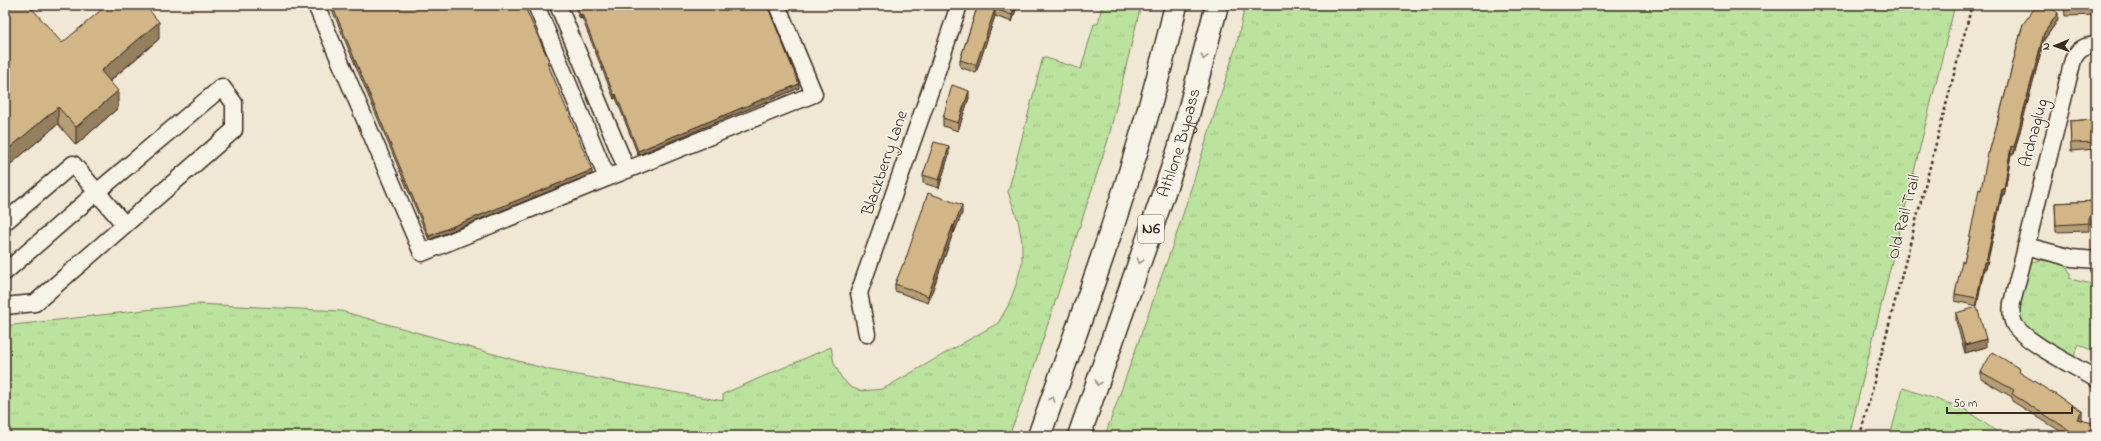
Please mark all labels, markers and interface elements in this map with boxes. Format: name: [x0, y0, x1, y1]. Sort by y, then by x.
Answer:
north arrow: [2035, 26, 2075, 66]
text: N: [2038, 42, 2054, 50]
one-way arrow: [1200, 53, 1209, 60]
street label: Athlone Bypass: [1151, 85, 1207, 201]
street label: Ardnaglug: [2013, 96, 2057, 171]
street label: Blackberry Lane: [855, 107, 916, 220]
street label: Old Rail Trail: [1881, 172, 1927, 262]
road number: N6: [1138, 215, 1164, 243]
one-way arrow: [1137, 257, 1145, 264]
one-way arrow: [1094, 380, 1103, 387]
scale bar: [1947, 389, 2072, 415]
text: 50 m: [1953, 395, 1977, 413]
one-way arrow: [1048, 396, 1056, 403]

